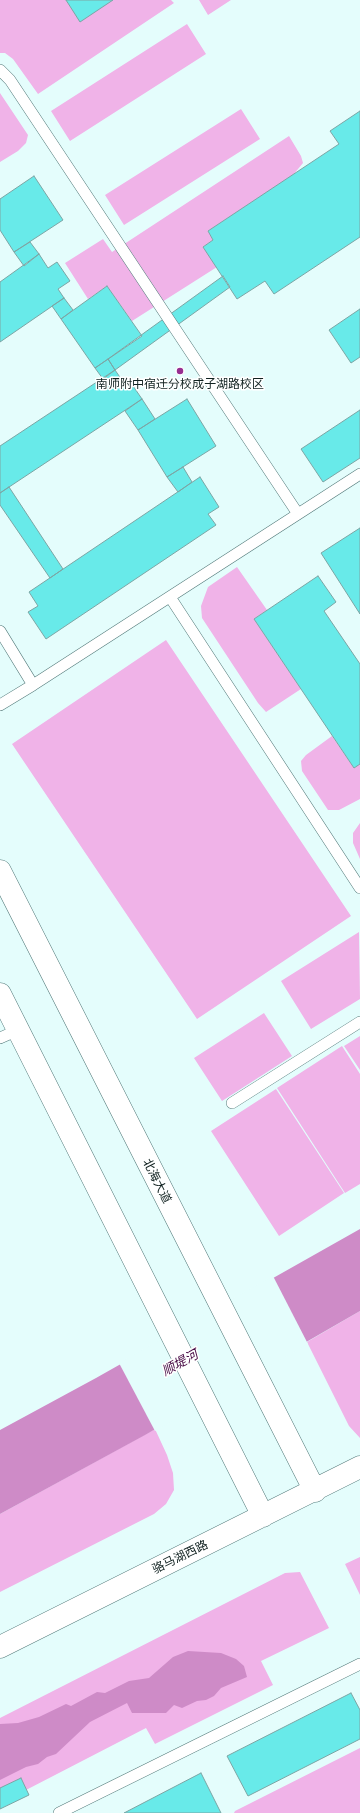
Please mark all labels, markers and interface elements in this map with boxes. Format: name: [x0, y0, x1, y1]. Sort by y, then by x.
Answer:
marker: 南师附中宿迁分校成子湖路校区: [175, 366, 185, 376]
place label: 南师附中宿迁分校成子湖路校区: [96, 377, 264, 391]
street label: 北海大道: [140, 1156, 174, 1206]
water label: 顺堤河: [159, 1347, 201, 1379]
street label: 骆马湖西路: [150, 1537, 210, 1577]

